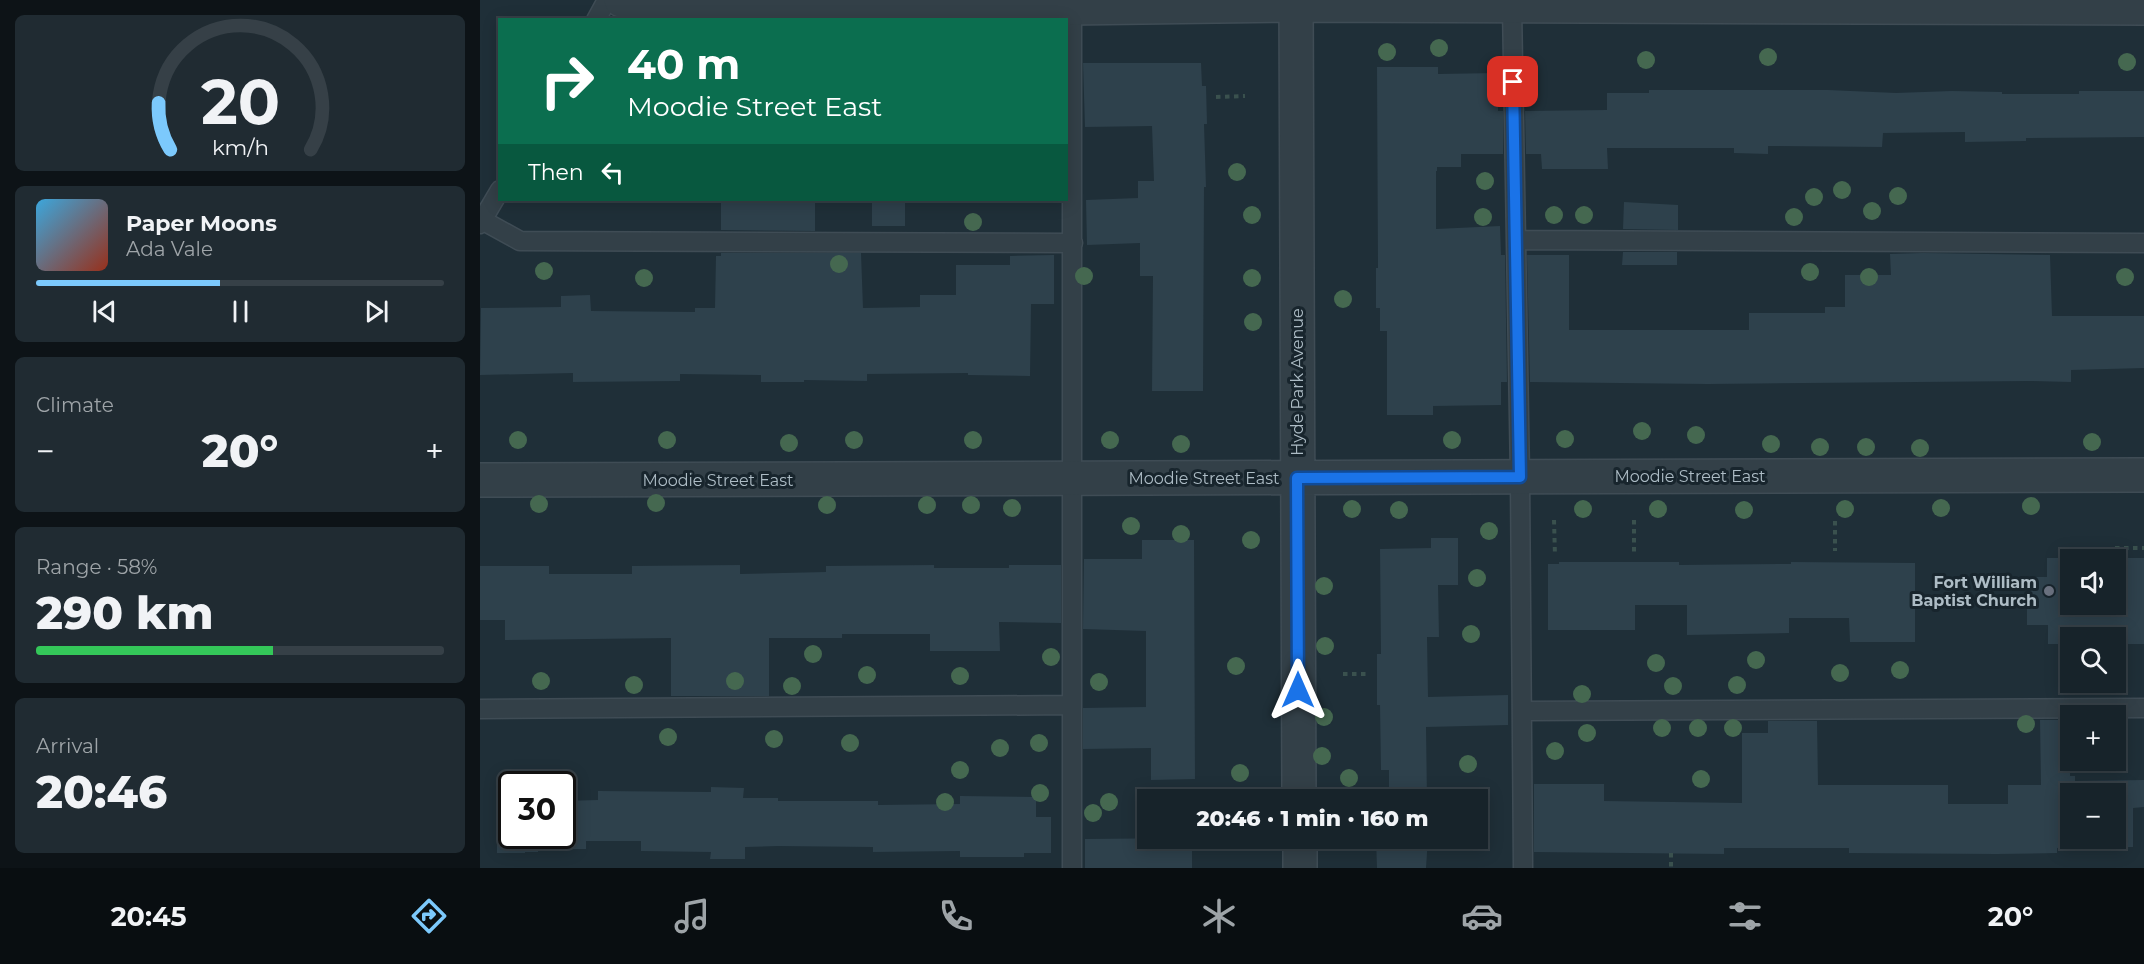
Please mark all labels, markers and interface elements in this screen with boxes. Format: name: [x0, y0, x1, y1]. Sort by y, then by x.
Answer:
text: 40 m: [627, 38, 740, 90]
icon: right: [528, 42, 606, 120]
pin: [1487, 56, 1538, 107]
text: 20: [200, 64, 280, 140]
icon: arrive: [1496, 65, 1529, 98]
text: Moodie Street East: [627, 90, 882, 123]
text: km/h: [211, 134, 269, 160]
icon: left: [596, 156, 629, 189]
text: Then: [528, 159, 584, 186]
text: Paper Moons: [126, 210, 277, 237]
text: Ada Vale: [126, 237, 213, 261]
icon: previous: [88, 295, 121, 328]
icon: pause: [224, 295, 257, 328]
icon: next: [360, 295, 393, 328]
street label: Hyde Park Avenue: [1288, 308, 1307, 456]
text: Climate: [36, 393, 114, 417]
text: 20°: [202, 423, 278, 478]
text: −: [36, 431, 55, 471]
text: +: [425, 431, 444, 471]
street label: Moodie Street East: [1614, 467, 1766, 486]
street label: Moodie Street East: [1128, 469, 1280, 488]
street label: Moodie Street East: [642, 471, 794, 490]
map controls: [2060, 549, 2126, 849]
button: sound: [2060, 549, 2126, 615]
text: Range · 58%: [36, 555, 157, 579]
place label: Fort William Baptist Church: [1911, 573, 2037, 610]
marker: Fort William Baptist Church: [2042, 584, 2056, 598]
text: 290 km: [36, 585, 214, 640]
button: search: [2060, 627, 2126, 693]
position arrow: [1266, 658, 1330, 722]
button: +: [2060, 705, 2126, 771]
text: Arrival: [36, 734, 99, 758]
text: 20:46: [36, 764, 167, 819]
speed limit sign: 30: [498, 771, 576, 849]
button: −: [2060, 783, 2126, 849]
text: 20:46 · 1 min · 160 m: [1196, 805, 1429, 832]
icon: directions: [408, 895, 450, 937]
icon: music: [671, 895, 713, 937]
icon: phone: [935, 895, 977, 937]
icon: climate: [1198, 895, 1240, 937]
icon: car: [1461, 895, 1503, 937]
icon: filters: [1724, 895, 1766, 937]
text: 20:45: [111, 900, 187, 933]
text: 20°: [1988, 900, 2033, 933]

